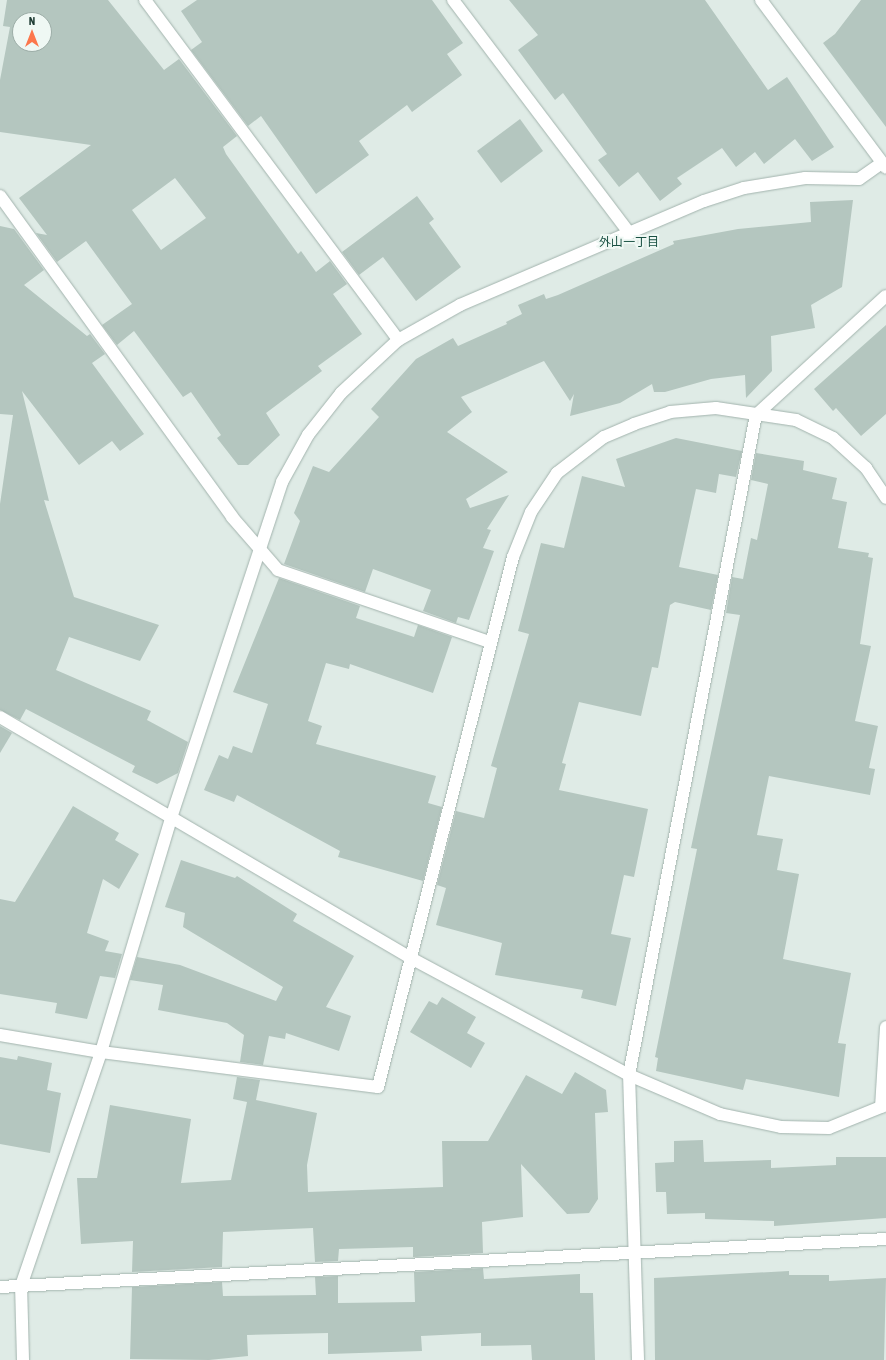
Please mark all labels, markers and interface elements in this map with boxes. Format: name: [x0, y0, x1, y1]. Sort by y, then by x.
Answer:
north arrow: [12, 12, 52, 52]
text: N: [29, 15, 35, 27]
district label: 外山一丁目: [599, 236, 659, 250]

